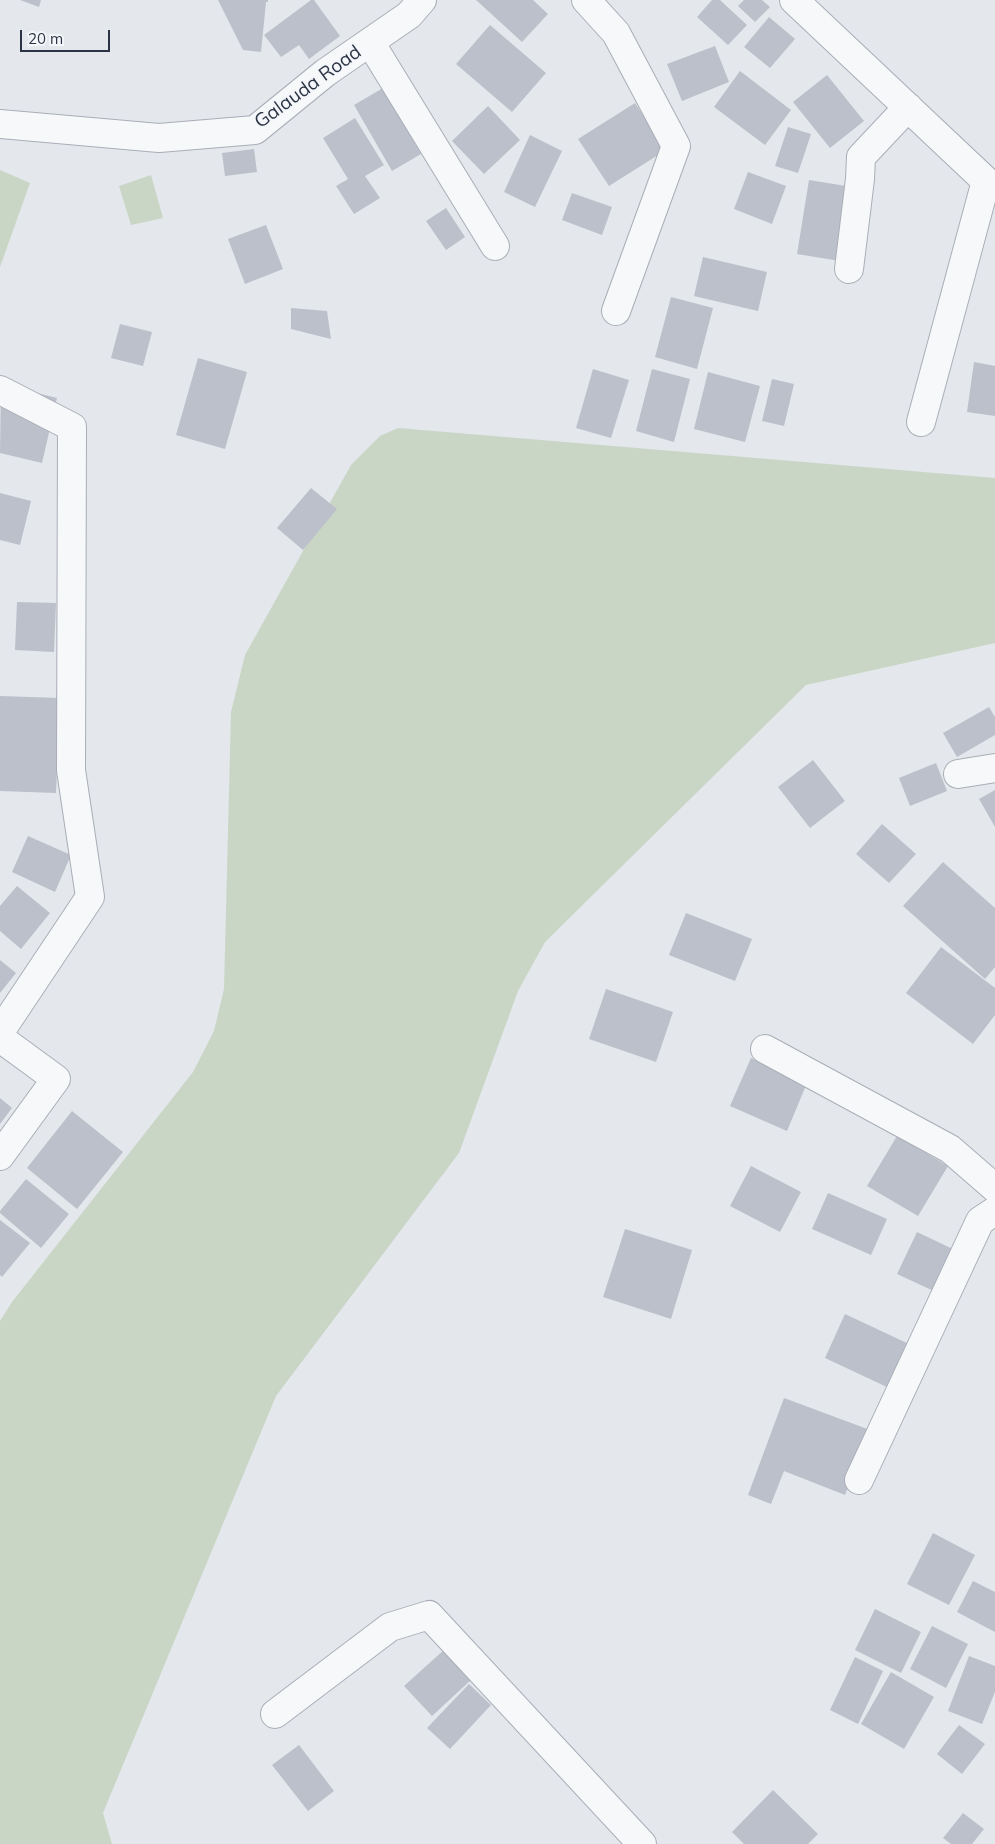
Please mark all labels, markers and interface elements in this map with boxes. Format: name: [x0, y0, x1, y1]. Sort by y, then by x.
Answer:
scale bar: [22, 20, 112, 52]
text: 20 m: [28, 29, 63, 48]
street label: Galauda Road: [250, 41, 366, 133]

